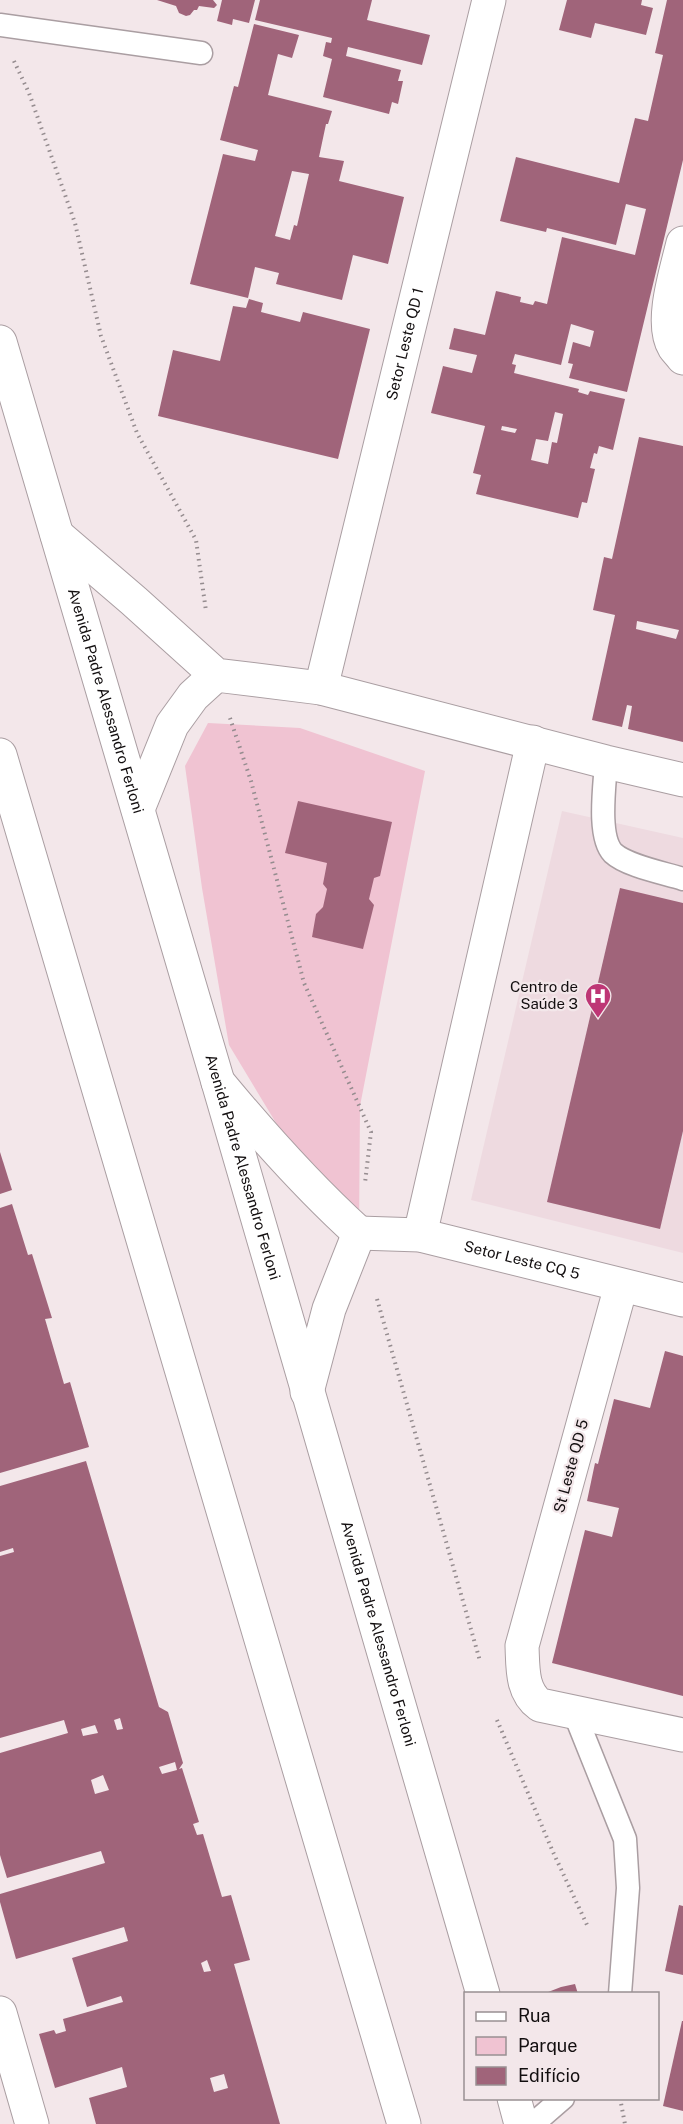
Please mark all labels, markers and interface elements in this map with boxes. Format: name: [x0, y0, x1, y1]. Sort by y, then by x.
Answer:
street label: Setor Leste QD 1: [383, 286, 426, 402]
street label: Avenida Padre Alessandro Ferloni: [65, 586, 147, 815]
place label: Centro de Saúde 3: [510, 978, 578, 1012]
hospital icon: Centro de Saúde 3: [583, 981, 613, 1019]
street label: Avenida Padre Alessandro Ferloni: [202, 1052, 284, 1282]
street label: Setor Leste CQ 5: [462, 1237, 582, 1282]
street label: St Leste QD 5: [550, 1417, 591, 1514]
street label: Avenida Padre Alessandro Ferloni: [338, 1519, 420, 1748]
legend: [464, 1992, 659, 2100]
text: Rua: [518, 2005, 550, 2026]
text: Parque: [518, 2035, 578, 2056]
text: Edifício: [518, 2065, 580, 2086]

